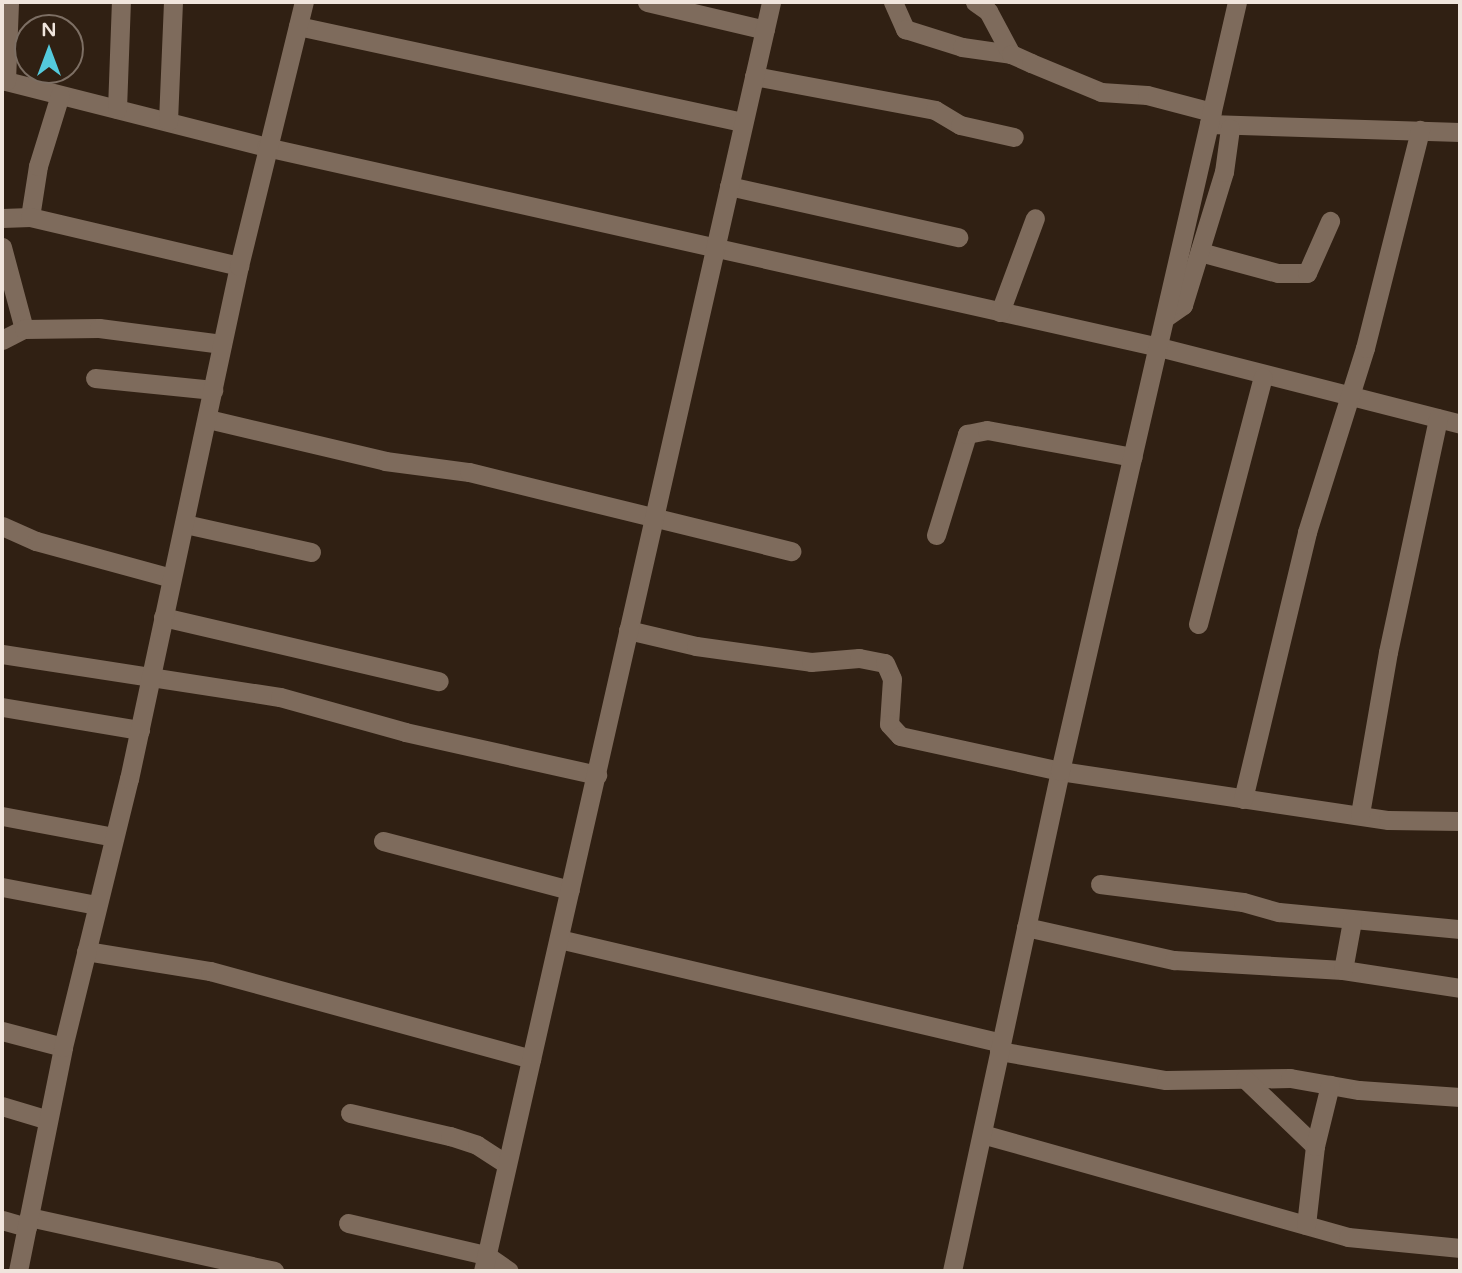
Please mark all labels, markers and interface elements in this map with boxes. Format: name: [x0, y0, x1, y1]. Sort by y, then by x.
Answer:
north arrow: [14, 14, 84, 84]
text: N: [41, 19, 57, 41]

